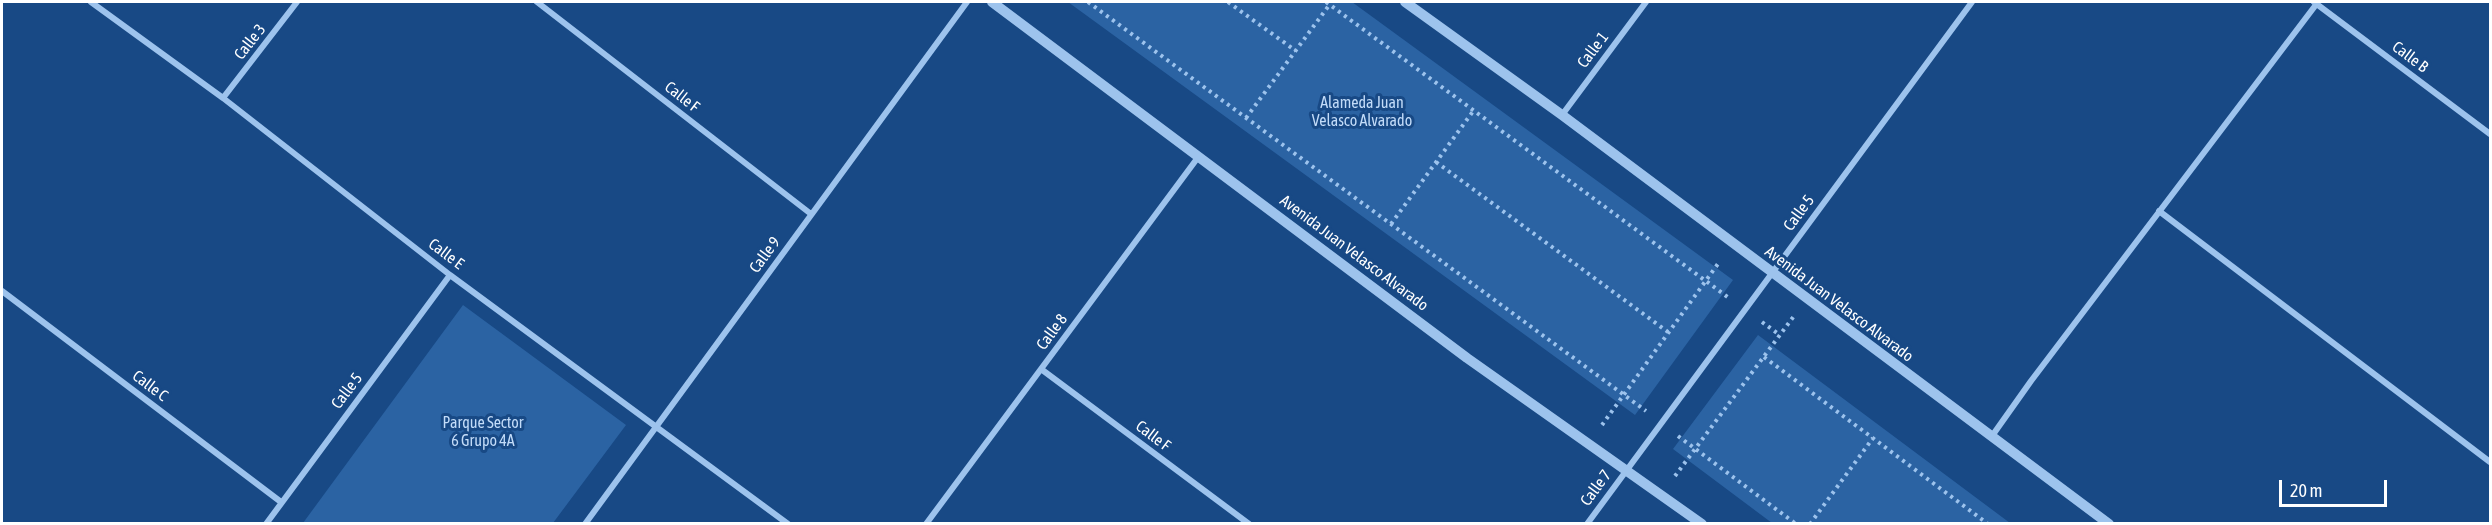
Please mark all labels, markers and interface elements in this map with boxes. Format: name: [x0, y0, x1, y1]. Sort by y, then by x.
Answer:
street label: Calle 3: [230, 20, 270, 64]
street label: Calle 1: [1573, 28, 1613, 72]
street label: Calle B: [2388, 37, 2432, 77]
street label: Calle F: [661, 77, 703, 117]
park label: Alameda Juan Velasco Alvarado: [1312, 93, 1412, 131]
street label: Avenida Juan Velasco Alvarado: [1276, 191, 1432, 315]
street label: Calle 5: [1779, 191, 1819, 235]
street label: Calle 9: [745, 233, 785, 277]
street label: Calle E: [425, 235, 467, 273]
street label: Avenida Juan Velasco Alvarado: [1761, 242, 1917, 366]
street label: Calle 8: [1032, 310, 1072, 354]
street label: Calle C: [128, 366, 172, 406]
street label: Calle 5: [327, 369, 367, 413]
park label: Parque Sector 6 Grupo 4A: [443, 413, 523, 451]
street label: Calle F: [1132, 417, 1174, 455]
street label: Calle 7: [1576, 466, 1616, 510]
scale bar: [2282, 468, 2390, 506]
text: 20 m: [2290, 480, 2322, 501]

